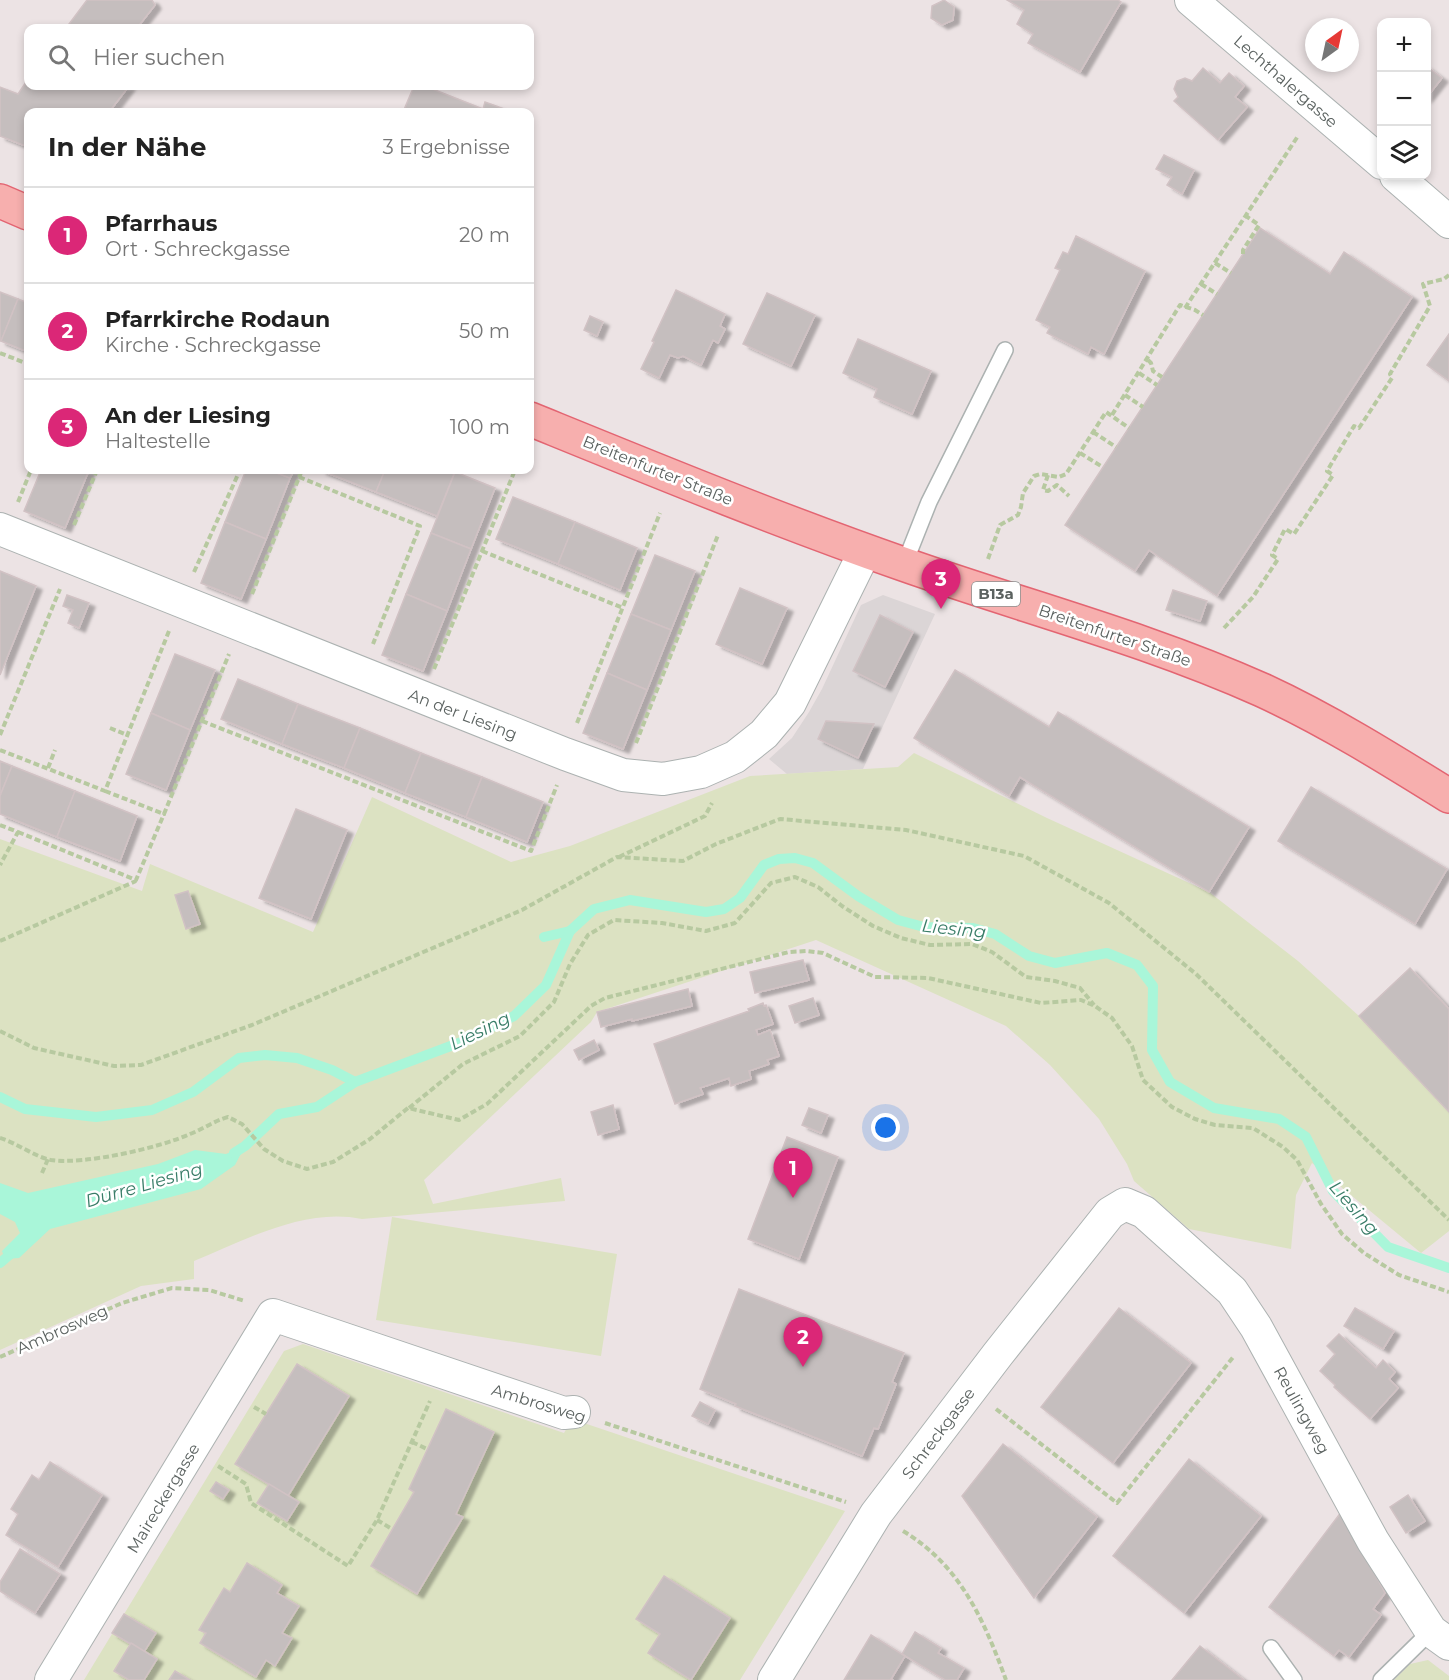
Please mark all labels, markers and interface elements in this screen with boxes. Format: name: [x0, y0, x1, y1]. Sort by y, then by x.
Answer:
north arrow: [1305, 18, 1359, 72]
map controls: [1377, 18, 1431, 180]
button: +: [1377, 18, 1431, 72]
search box: [24, 24, 534, 90]
street label: Lechthalergasse: [1230, 31, 1341, 132]
icon: search: [45, 41, 78, 74]
text: Hier suchen: [93, 44, 225, 71]
button: −: [1377, 72, 1431, 126]
button: layers: [1377, 126, 1431, 180]
text: In der Nähe: [48, 131, 206, 163]
text: 3 Ergebnisse: [382, 135, 510, 159]
text: Pfarrhaus: [105, 210, 217, 237]
text: 1: [64, 223, 71, 247]
text: 20 m: [459, 223, 510, 247]
text: Ort · Schreckgasse: [105, 237, 290, 261]
text: Pfarrkirche Rodaun: [105, 306, 330, 333]
text: 2: [62, 319, 73, 343]
text: 50 m: [459, 319, 510, 343]
text: Kirche · Schreckgasse: [105, 333, 321, 357]
text: An der Liesing: [105, 402, 271, 429]
text: 3: [62, 415, 73, 439]
text: 100 m: [450, 415, 510, 439]
text: Haltestelle: [105, 429, 211, 453]
street label: Breitenfurter Straße: [580, 432, 736, 509]
pin: 3: [922, 560, 960, 609]
road number: B13a: [972, 582, 1020, 606]
street label: Breitenfurter Straße: [1036, 600, 1194, 670]
street label: An der Liesing: [406, 685, 520, 744]
water label: Liesing: [921, 915, 987, 943]
water label: Liesing: [446, 1007, 514, 1055]
your location: [871, 1113, 900, 1142]
pin: 1: [774, 1148, 812, 1198]
water label: Dürre Liesing: [83, 1158, 205, 1212]
water label: Liesing: [1325, 1176, 1383, 1240]
street label: Ambrosweg: [14, 1301, 111, 1358]
pin: 2: [784, 1318, 822, 1367]
street label: Reulingweg: [1270, 1363, 1333, 1457]
street label: Ambrosweg: [489, 1380, 588, 1427]
street label: Schreckgasse: [898, 1384, 979, 1483]
street label: Maireckergasse: [123, 1440, 204, 1557]

